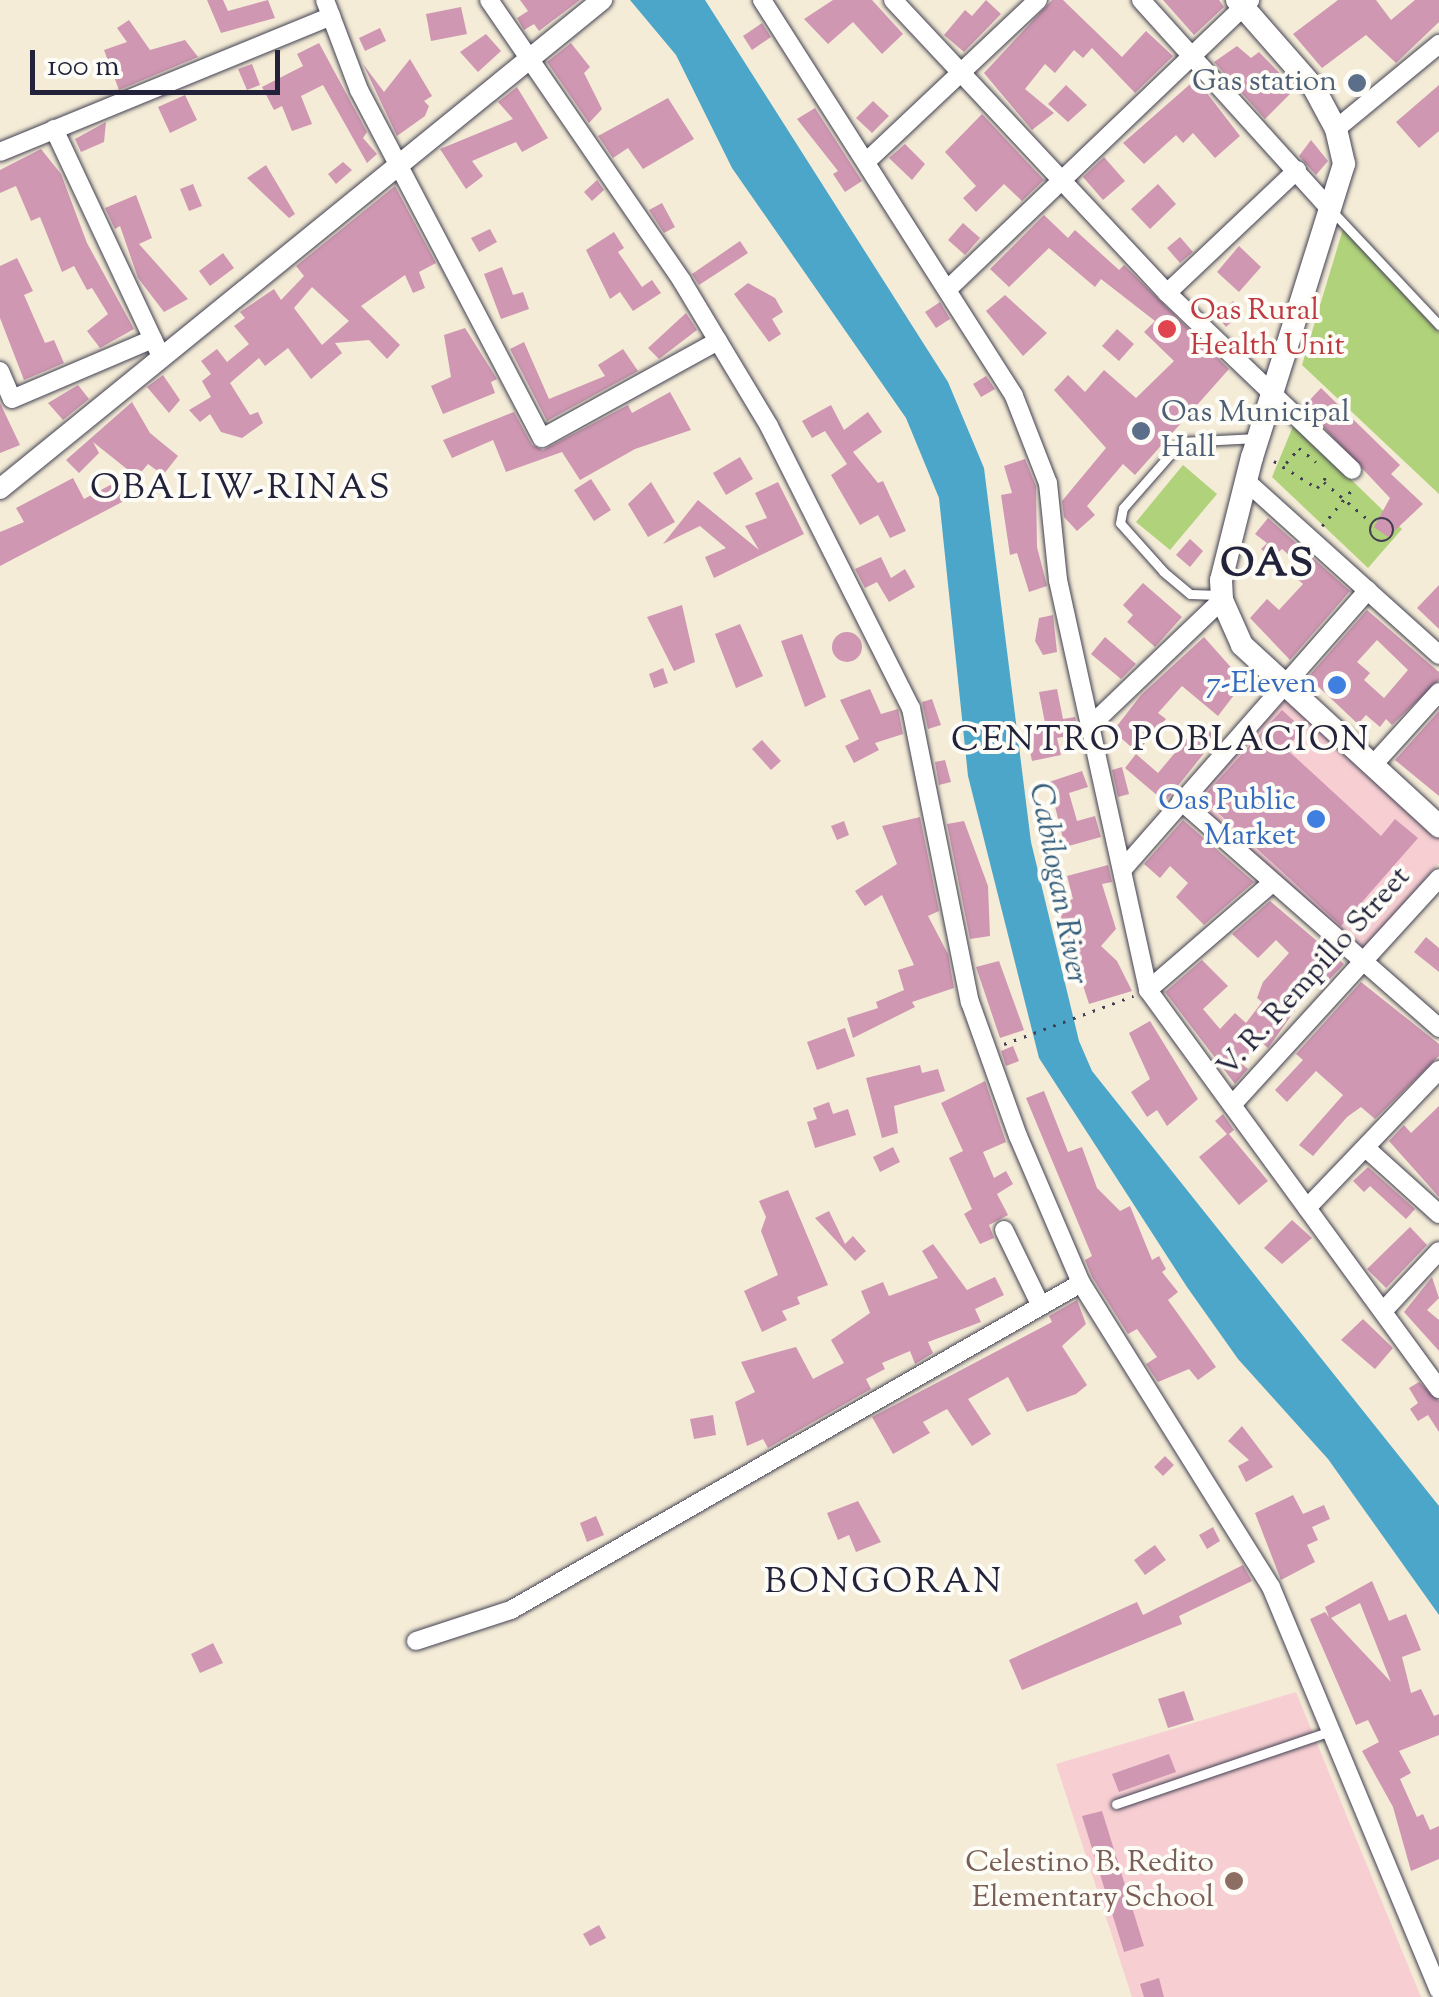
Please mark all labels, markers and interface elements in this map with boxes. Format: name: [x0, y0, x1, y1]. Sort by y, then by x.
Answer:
scale bar: [35, 30, 285, 92]
text: 100 m: [47, 46, 120, 89]
place label: Gas station: [1192, 65, 1337, 101]
marker: Gas station: [1346, 72, 1368, 94]
place label: Oas Rural Health Unit: [1190, 294, 1345, 364]
marker: Oas Rural Health Unit: [1154, 316, 1180, 342]
place label: Oas Municipal Hall: [1161, 396, 1350, 466]
marker: Oas Municipal Hall: [1130, 420, 1152, 442]
district label: OBALIW-RINAS: [90, 469, 392, 511]
district label: OAS: [1220, 542, 1316, 590]
place label: 7-Eleven: [1206, 667, 1317, 703]
marker: 7-Eleven: [1326, 674, 1348, 696]
district label: CENTRO POBLACION: [951, 721, 1371, 763]
water label: Cabilogan River: [1019, 780, 1095, 988]
place label: Oas Public Market: [1158, 784, 1296, 854]
marker: Oas Public Market: [1305, 808, 1327, 830]
street label: V. R. Rempillo Street: [1211, 860, 1419, 1086]
district label: BONGORAN: [764, 1563, 1004, 1605]
place label: Celestino B. Redito Elementary School: [965, 1846, 1214, 1916]
marker: Celestino B. Redito Elementary School: [1223, 1870, 1245, 1892]

